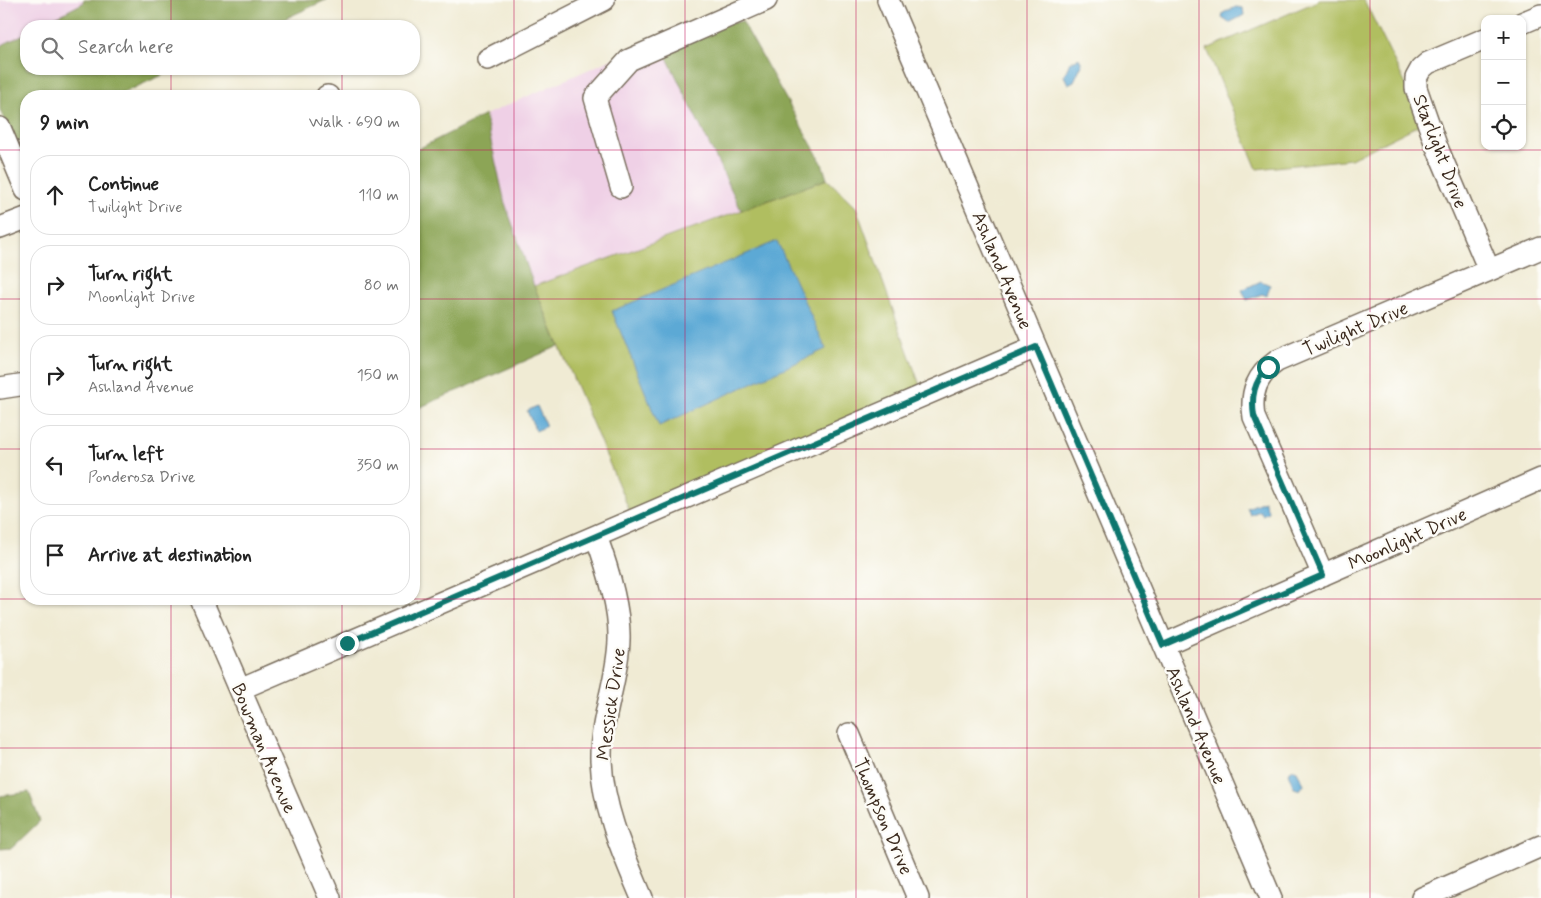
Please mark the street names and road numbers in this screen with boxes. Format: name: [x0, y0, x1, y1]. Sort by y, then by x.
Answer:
street label: Starlight Drive: [1405, 91, 1473, 213]
street label: Ashland Avenue: [966, 208, 1038, 333]
street label: Twilight Drive: [1299, 296, 1413, 364]
street label: Moonlight Drive: [1344, 502, 1471, 578]
street label: Messick Drive: [591, 646, 632, 762]
street label: Ashland Avenue: [1160, 663, 1232, 788]
street label: Bowman Avenue: [225, 680, 302, 817]
street label: Thompson Drive: [847, 754, 918, 879]

